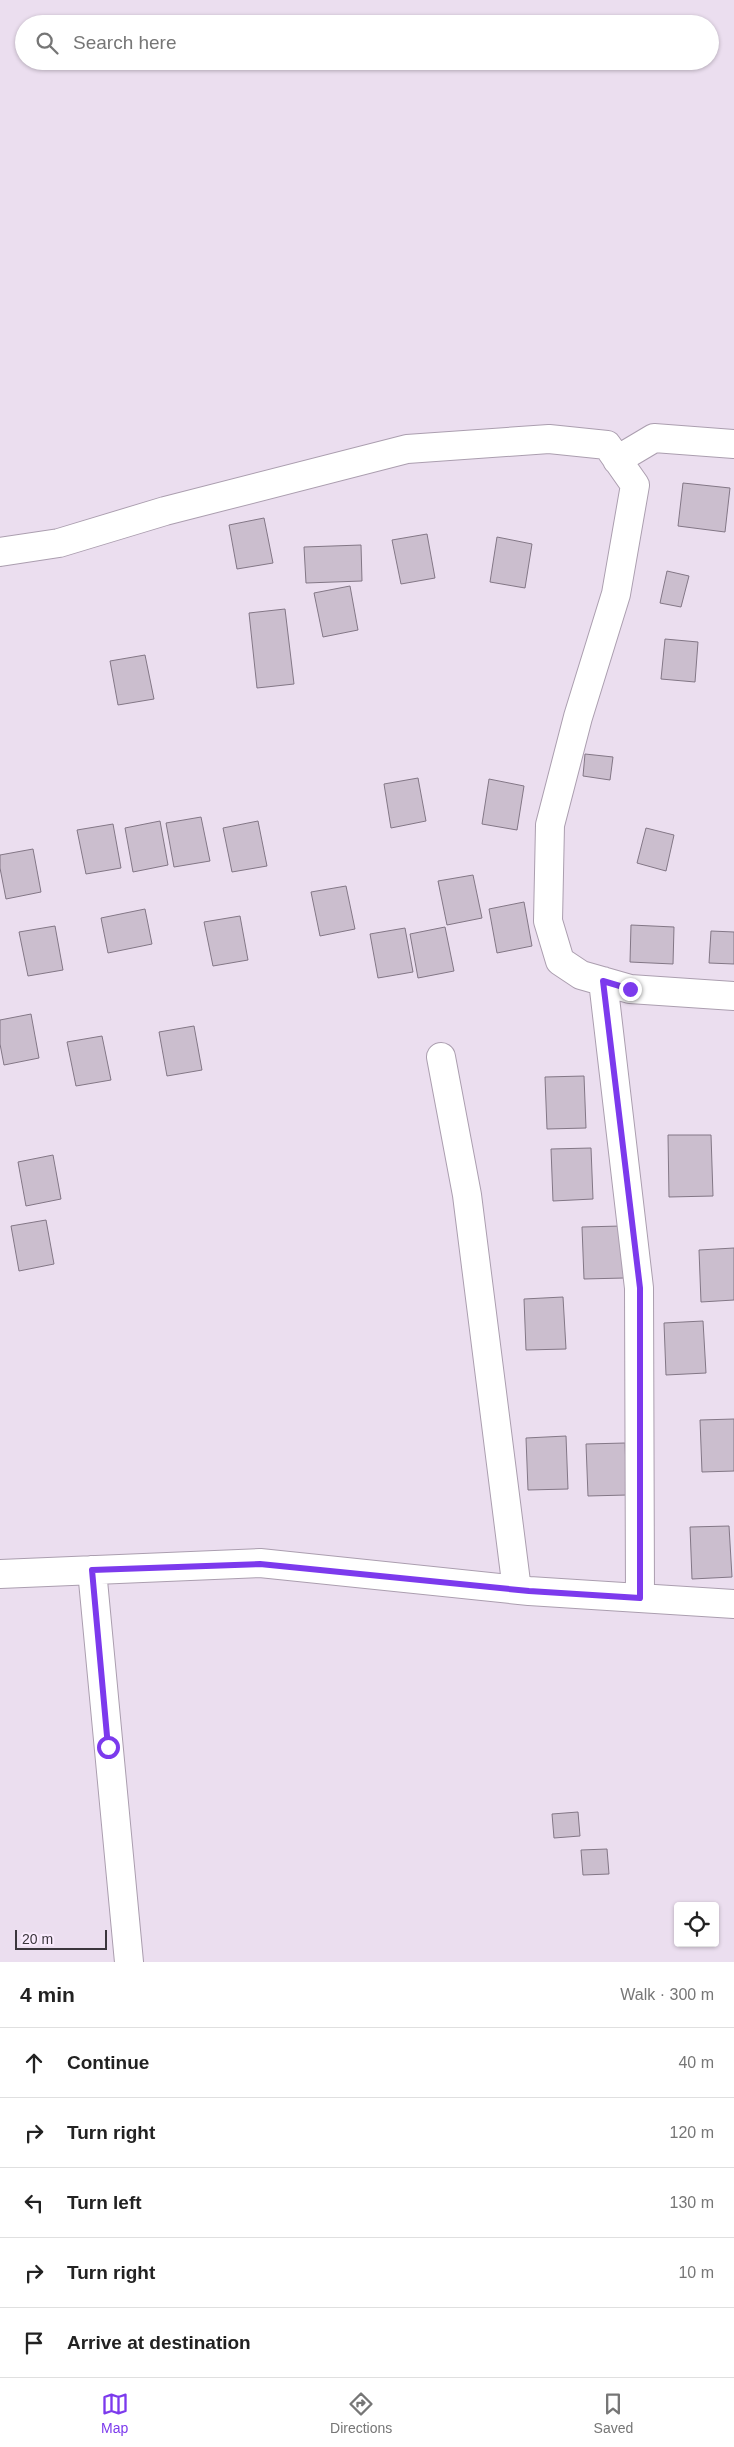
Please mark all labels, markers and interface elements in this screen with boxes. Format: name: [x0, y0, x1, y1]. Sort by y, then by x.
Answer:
search box: [15, 15, 719, 70]
icon: search: [33, 29, 61, 57]
text: Search here: [73, 32, 177, 53]
route end: [619, 978, 642, 1001]
route start: [97, 1736, 120, 1759]
map controls: [674, 1902, 719, 1947]
button: locate: [674, 1902, 719, 1947]
scale bar: [15, 1927, 108, 1950]
text: 20 m: [22, 1931, 53, 1947]
text: 4 min: [20, 1983, 75, 2006]
text: Walk · 300 m: [620, 1986, 714, 2003]
icon: ahead: [20, 2049, 48, 2077]
text: Continue: [67, 2052, 149, 2073]
text: 40 m: [678, 2054, 714, 2071]
icon: right: [20, 2119, 48, 2147]
text: Turn right: [67, 2122, 155, 2143]
text: 120 m: [670, 2124, 714, 2141]
icon: left: [20, 2189, 48, 2217]
text: Turn left: [67, 2192, 142, 2213]
text: 130 m: [670, 2194, 714, 2211]
icon: right: [20, 2259, 48, 2287]
text: Turn right: [67, 2262, 155, 2283]
text: 10 m: [678, 2264, 714, 2281]
icon: arrive: [20, 2329, 48, 2357]
text: Arrive at destination: [67, 2332, 251, 2353]
tab: Map: [101, 2390, 129, 2436]
tab: Directions: [330, 2390, 392, 2436]
tab: Saved: [594, 2390, 633, 2436]

